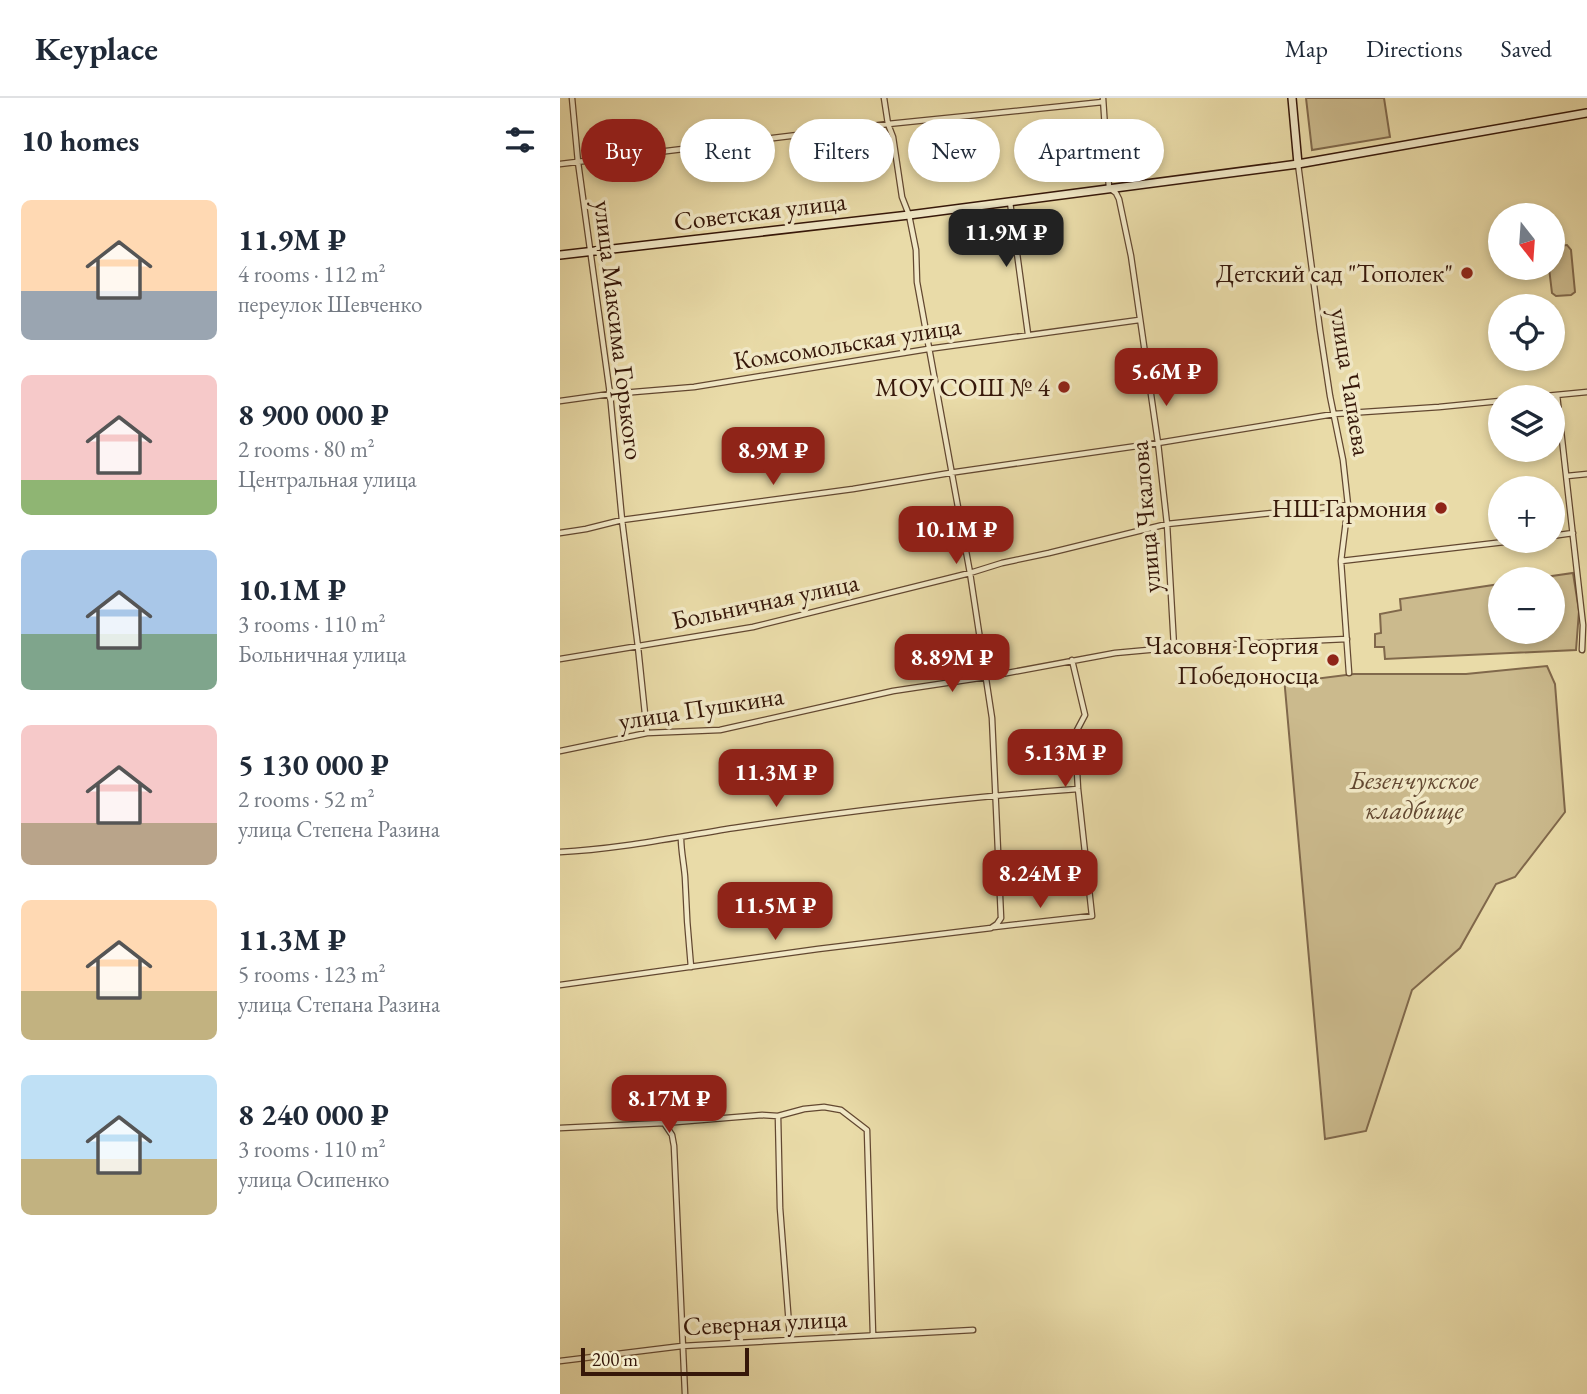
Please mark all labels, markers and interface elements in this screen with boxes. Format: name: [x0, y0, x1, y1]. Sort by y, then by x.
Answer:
text: Keyplace: [35, 27, 158, 70]
text: Map: [1285, 33, 1328, 64]
text: Directions: [1366, 33, 1463, 64]
text: Saved: [1501, 33, 1552, 64]
chip: Buy: [581, 119, 666, 182]
chip: Rent: [680, 119, 775, 182]
chip: Filters: [789, 119, 894, 182]
chip: New: [908, 119, 1000, 182]
chip: Apartment: [1014, 119, 1164, 182]
text: 10 homes: [21, 121, 139, 160]
icon: filters: [501, 121, 539, 159]
street label: Советская улица: [672, 183, 849, 238]
street label: улица Максима Горького: [586, 198, 652, 462]
north arrow: [1488, 203, 1564, 280]
map controls: [1488, 203, 1565, 644]
pin: 11.9M ₽: [941, 209, 1071, 269]
text: 11.9M ₽: [965, 217, 1047, 247]
text: 11.9M ₽: [238, 220, 346, 259]
icon: home: [77, 228, 161, 312]
place label: Детский сад "Тополек": [1216, 256, 1453, 290]
text: 4 rooms · 112 m²: [238, 259, 386, 289]
marker: Детский сад "Тополек": [1459, 265, 1475, 281]
text: переулок Шевченко: [238, 289, 422, 319]
button: locate: [1488, 294, 1565, 371]
street label: улица Чапаева: [1323, 306, 1380, 459]
street label: Комсомольская улица: [731, 308, 964, 378]
pin: 5.6M ₽: [1109, 348, 1223, 408]
text: 5.6M ₽: [1131, 356, 1201, 386]
place label: МОУ СОШ № 4: [875, 370, 1051, 404]
marker: МОУ СОШ № 4: [1056, 379, 1072, 395]
button: layers: [1488, 385, 1565, 462]
text: 8 900 000 ₽: [238, 395, 389, 434]
icon: home: [77, 403, 161, 487]
pin: 8.9M ₽: [716, 428, 830, 487]
text: 2 rooms · 80 m²: [238, 434, 375, 464]
text: 8.9M ₽: [738, 435, 808, 465]
street label: улица Чкалова: [1121, 439, 1169, 595]
text: Центральная улица: [238, 464, 417, 494]
button: +: [1488, 476, 1565, 553]
place label: НШ Гармония: [1272, 491, 1427, 525]
marker: НШ Гармония: [1433, 500, 1449, 516]
pin: 10.1M ₽: [891, 506, 1021, 566]
text: 10.1M ₽: [915, 514, 997, 544]
street label: Больничная улица: [668, 564, 862, 637]
button: −: [1488, 567, 1565, 644]
text: 10.1M ₽: [238, 570, 346, 609]
icon: home: [77, 578, 161, 662]
text: 3 rooms · 110 m²: [238, 609, 386, 639]
place label: Часовня Георгия Победоносца: [1145, 628, 1320, 692]
pin: 8.89M ₽: [887, 634, 1017, 694]
text: Больничная улица: [238, 639, 407, 669]
text: 8.89M ₽: [911, 642, 993, 672]
marker: Часовня Георгия Победоносца: [1325, 652, 1341, 668]
street label: улица Пушкина: [616, 678, 787, 738]
pin: 5.13M ₽: [1000, 730, 1130, 789]
text: 5.13M ₽: [1024, 737, 1106, 767]
text: 5 130 000 ₽: [238, 745, 389, 784]
pin: 11.3M ₽: [711, 750, 841, 809]
icon: home: [77, 753, 161, 837]
text: 11.3M ₽: [735, 757, 817, 787]
park label: Безенчукское кладбище: [1349, 763, 1479, 827]
text: 2 rooms · 52 m²: [238, 784, 375, 814]
text: улица Степена Разина: [238, 814, 440, 844]
pin: 8.24M ₽: [975, 850, 1105, 910]
text: 8.24M ₽: [999, 858, 1081, 888]
pin: 11.5M ₽: [710, 882, 840, 942]
text: 11.5M ₽: [734, 890, 816, 920]
text: 11.3M ₽: [238, 920, 346, 959]
icon: home: [77, 928, 161, 1012]
text: 5 rooms · 123 m²: [238, 959, 386, 989]
text: улица Степана Разина: [238, 989, 440, 1019]
pin: 8.17M ₽: [604, 1076, 734, 1135]
text: 8.17M ₽: [628, 1083, 710, 1113]
text: 8 240 000 ₽: [238, 1095, 389, 1134]
icon: home: [77, 1103, 161, 1187]
text: 3 rooms · 110 m²: [238, 1134, 386, 1164]
text: улица Осипенко: [238, 1164, 389, 1194]
street label: Северная улица: [682, 1301, 849, 1343]
scale bar: [581, 1345, 749, 1377]
text: 200 m: [592, 1347, 638, 1372]

